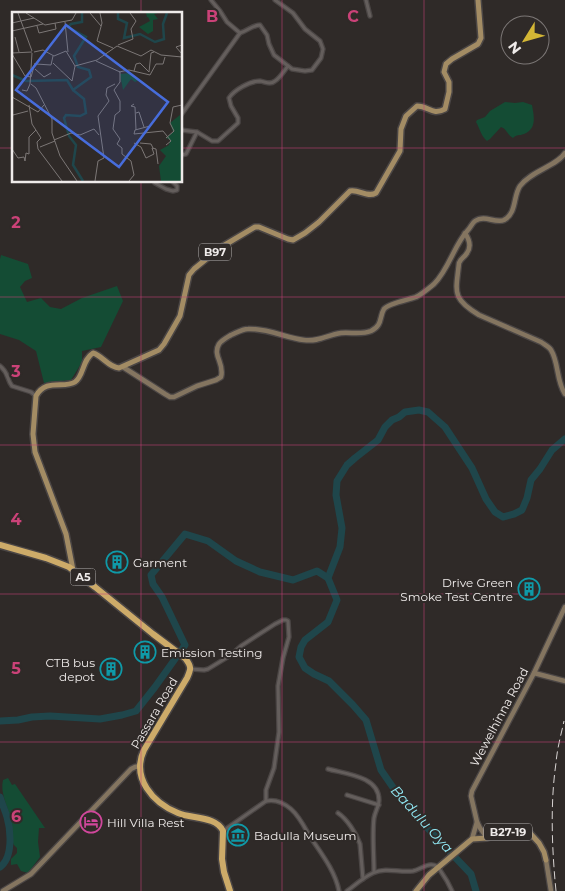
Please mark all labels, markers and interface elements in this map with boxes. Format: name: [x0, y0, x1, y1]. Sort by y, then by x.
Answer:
text: B: [206, 7, 218, 26]
text: C: [347, 7, 359, 26]
inset map: [12, 12, 182, 182]
north arrow: [500, 15, 550, 65]
text: N: [504, 38, 525, 58]
text: 2: [11, 213, 21, 232]
road number: B97: [199, 243, 231, 260]
text: 3: [10, 362, 21, 381]
text: 4: [10, 510, 22, 529]
building icon: Garment: [105, 550, 129, 574]
place label: Garment: [133, 555, 187, 570]
road number: A5: [70, 568, 96, 586]
place label: Drive Green Smoke Test Centre: [400, 575, 513, 604]
building icon: Drive Green Smoke Test Centre: [517, 577, 541, 601]
building icon: Emission Testing: [133, 640, 157, 664]
place label: Emission Testing: [161, 645, 262, 660]
place label: CTB bus depot: [46, 655, 95, 684]
building icon: CTB bus depot: [99, 657, 123, 681]
text: 5: [11, 659, 21, 678]
street label: Wewelhinna Road: [467, 665, 531, 769]
street label: Passara Road: [127, 675, 181, 751]
water label: Badulu Oya: [387, 782, 457, 856]
text: 6: [11, 807, 21, 826]
hotel icon: Hill Villa Rest: [79, 810, 103, 834]
place label: Hill Villa Rest: [107, 815, 184, 830]
museum icon: Badulla Museum: [226, 823, 250, 847]
road number: B27-19: [484, 824, 532, 840]
place label: Badulla Museum: [254, 828, 356, 843]

